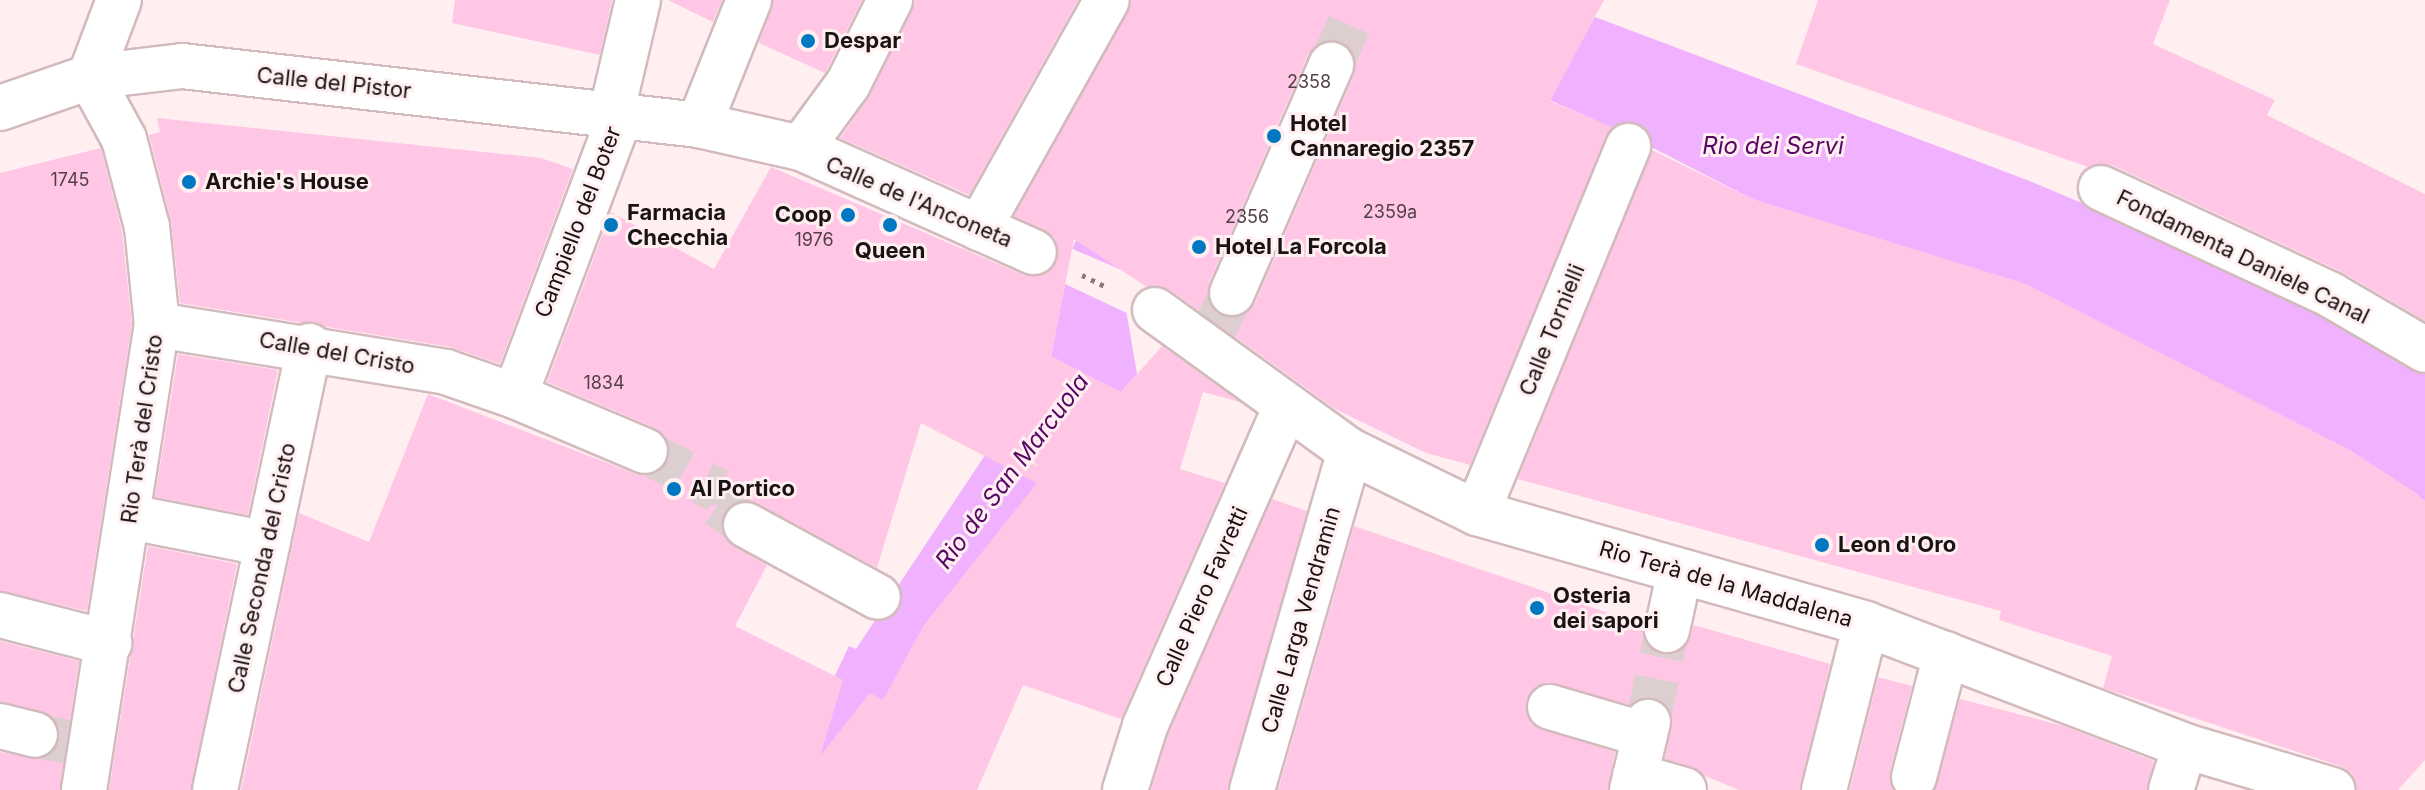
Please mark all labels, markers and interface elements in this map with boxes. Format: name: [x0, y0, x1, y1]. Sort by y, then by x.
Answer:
place label: Despar: [824, 28, 901, 54]
marker: Despar: [799, 32, 817, 50]
street label: Calle del Pistor: [255, 62, 413, 104]
house number: 2358: [1287, 71, 1331, 93]
place label: Hotel Cannaregio 2357: [1290, 110, 1474, 162]
street label: Campiello del Boter: [529, 123, 627, 321]
marker: Hotel Cannaregio 2357: [1265, 127, 1283, 145]
water label: Rio dei Servi: [1702, 132, 1844, 160]
street label: Calle de l'Anconeta: [822, 151, 1016, 253]
house number: 1745: [50, 169, 90, 191]
place label: Archie's House: [205, 169, 369, 195]
marker: Archie's House: [180, 173, 198, 191]
street label: Fondamenta Daniele Canal: [2112, 184, 2374, 330]
place label: Farmacia Checchia: [627, 199, 728, 250]
house number: 2359a: [1363, 201, 1417, 223]
place label: Coop: [775, 202, 832, 228]
marker: Coop: [839, 206, 857, 224]
house number: 2356: [1225, 206, 1269, 228]
marker: Farmacia Checchia: [602, 216, 620, 234]
marker: Queen: [881, 216, 899, 234]
house number: 1976: [794, 229, 834, 251]
place label: Hotel La Forcola: [1215, 234, 1387, 260]
place label: Queen: [855, 238, 925, 264]
marker: Hotel La Forcola: [1190, 238, 1208, 256]
street label: Calle Tornielli: [1514, 260, 1590, 400]
street label: Calle del Cristo: [257, 326, 417, 380]
street label: Rio Terà del Cristo: [116, 333, 168, 525]
water label: Rio de San Marcuola: [929, 368, 1095, 574]
house number: 1834: [583, 372, 625, 394]
street label: Calle Seconda del Cristo: [223, 440, 301, 696]
place label: Al Portico: [690, 476, 795, 502]
marker: Al Portico: [665, 480, 683, 498]
street label: Calle Piero Favretti: [1150, 503, 1254, 691]
street label: Calle Larga Vendramin: [1256, 504, 1346, 736]
place label: Leon d'Oro: [1838, 532, 1956, 558]
street label: Rio Terà de la Maddalena: [1596, 535, 1856, 633]
marker: Leon d'Oro: [1813, 536, 1831, 554]
place label: Osteria dei sapori: [1553, 582, 1659, 634]
marker: Osteria dei sapori: [1528, 599, 1546, 617]

